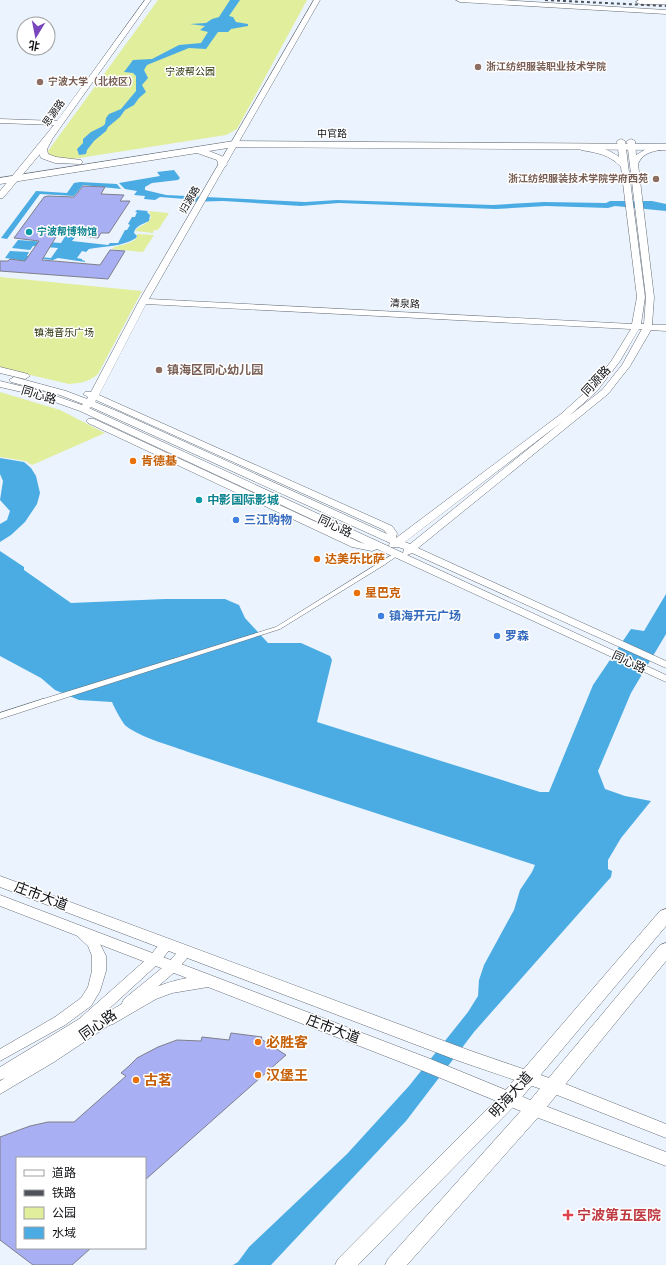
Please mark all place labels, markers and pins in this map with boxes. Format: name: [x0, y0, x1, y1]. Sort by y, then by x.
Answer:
place label: 浙江纺织服装职业技术学院: [486, 61, 606, 73]
marker: 浙江纺织服装职业技术学院: [473, 62, 483, 72]
place label: 宁波大学（北校区）: [48, 75, 138, 88]
marker: 宁波大学（北校区）: [35, 77, 45, 87]
place label: 浙江纺织服装技术学院学府西苑: [508, 173, 648, 185]
marker: 浙江纺织服装技术学院学府西苑: [651, 174, 661, 184]
place label: 宁波帮博物馆: [37, 225, 97, 238]
marker: 宁波帮博物馆: [24, 227, 34, 237]
place label: 镇海区同心幼儿园: [167, 363, 263, 377]
marker: 镇海区同心幼儿园: [154, 365, 164, 375]
place label: 肯德基: [141, 454, 177, 468]
marker: 肯德基: [128, 456, 138, 466]
place label: 中影国际影城: [207, 493, 279, 507]
marker: 中影国际影城: [194, 495, 204, 505]
place label: 三江购物: [244, 513, 292, 527]
marker: 三江购物: [231, 515, 241, 525]
place label: 达美乐比萨: [325, 552, 385, 566]
marker: 达美乐比萨: [312, 554, 322, 564]
place label: 星巴克: [365, 586, 401, 600]
marker: 星巴克: [352, 588, 362, 598]
place label: 镇海开元广场: [389, 609, 461, 623]
marker: 镇海开元广场: [376, 611, 386, 621]
place label: 罗森: [505, 629, 529, 643]
marker: 罗森: [492, 631, 502, 641]
place label: 必胜客: [266, 1034, 308, 1051]
marker: 必胜客: [253, 1037, 263, 1047]
place label: 汉堡王: [266, 1067, 308, 1084]
marker: 汉堡王: [253, 1070, 263, 1080]
place label: 古茗: [144, 1072, 172, 1089]
marker: 古茗: [131, 1075, 141, 1085]
place label: 宁波第五医院: [577, 1207, 661, 1224]
marker: 宁波第五医院: [562, 1209, 574, 1221]

